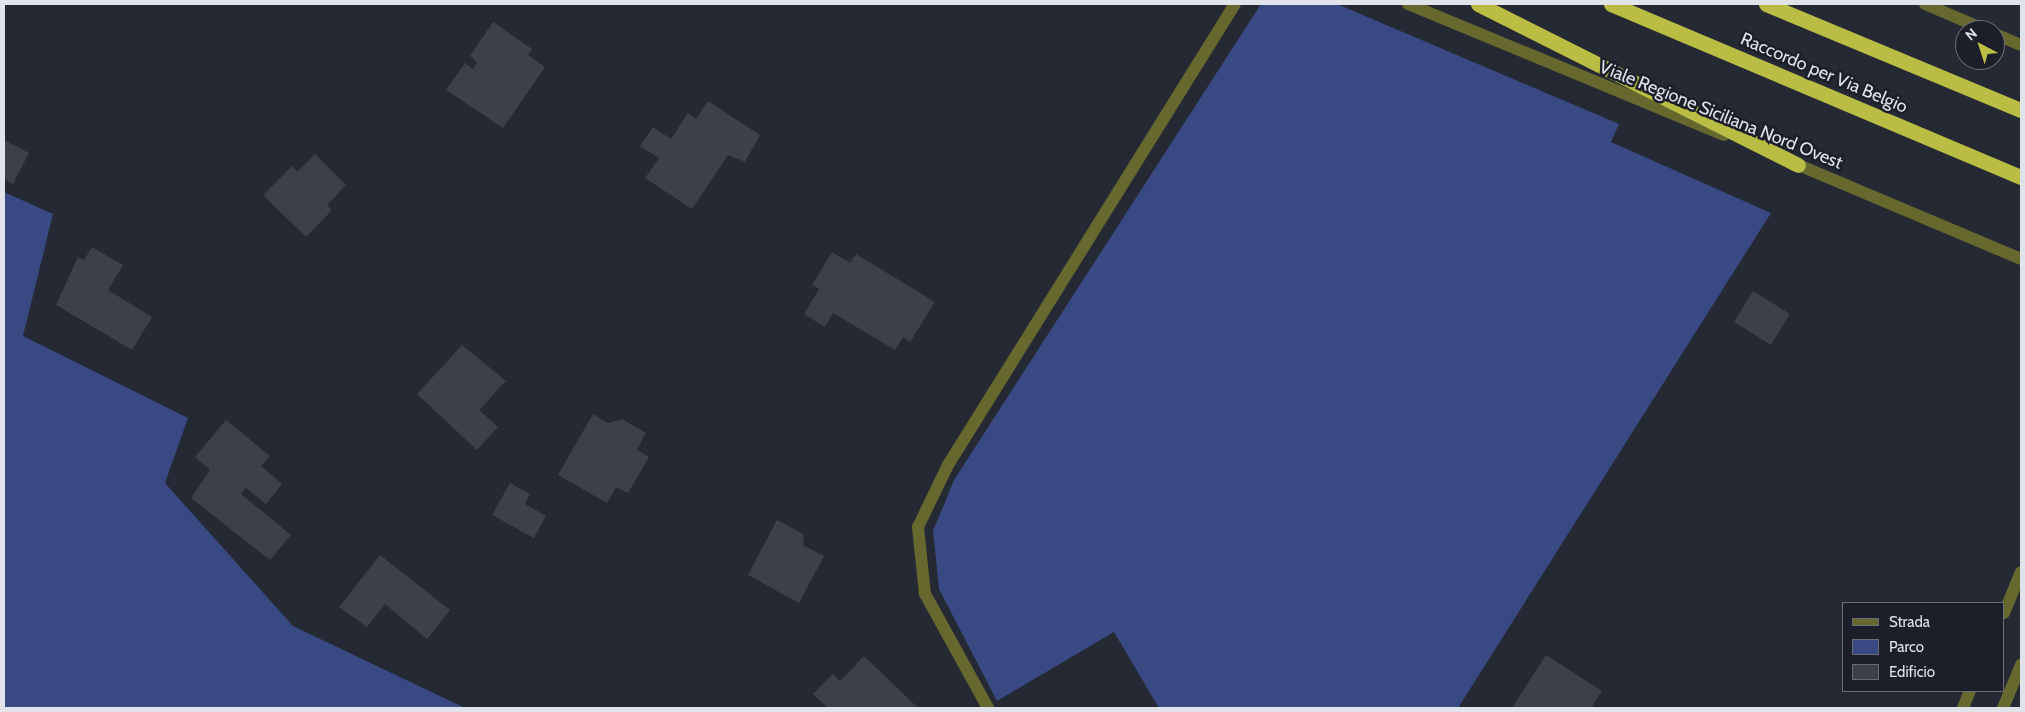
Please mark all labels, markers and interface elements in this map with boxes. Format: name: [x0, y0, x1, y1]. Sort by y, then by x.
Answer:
north arrow: [1955, 20, 2005, 70]
text: N: [1961, 24, 1981, 44]
street label: Raccordo per Via Belgio: [1737, 28, 1911, 118]
street label: Viale Regione Siciliana Nord Ovest: [1596, 56, 1846, 174]
legend: [1842, 602, 2005, 692]
text: Strada: [1889, 613, 1930, 631]
text: Parco: [1889, 638, 1924, 656]
text: Edificio: [1889, 663, 1935, 681]

